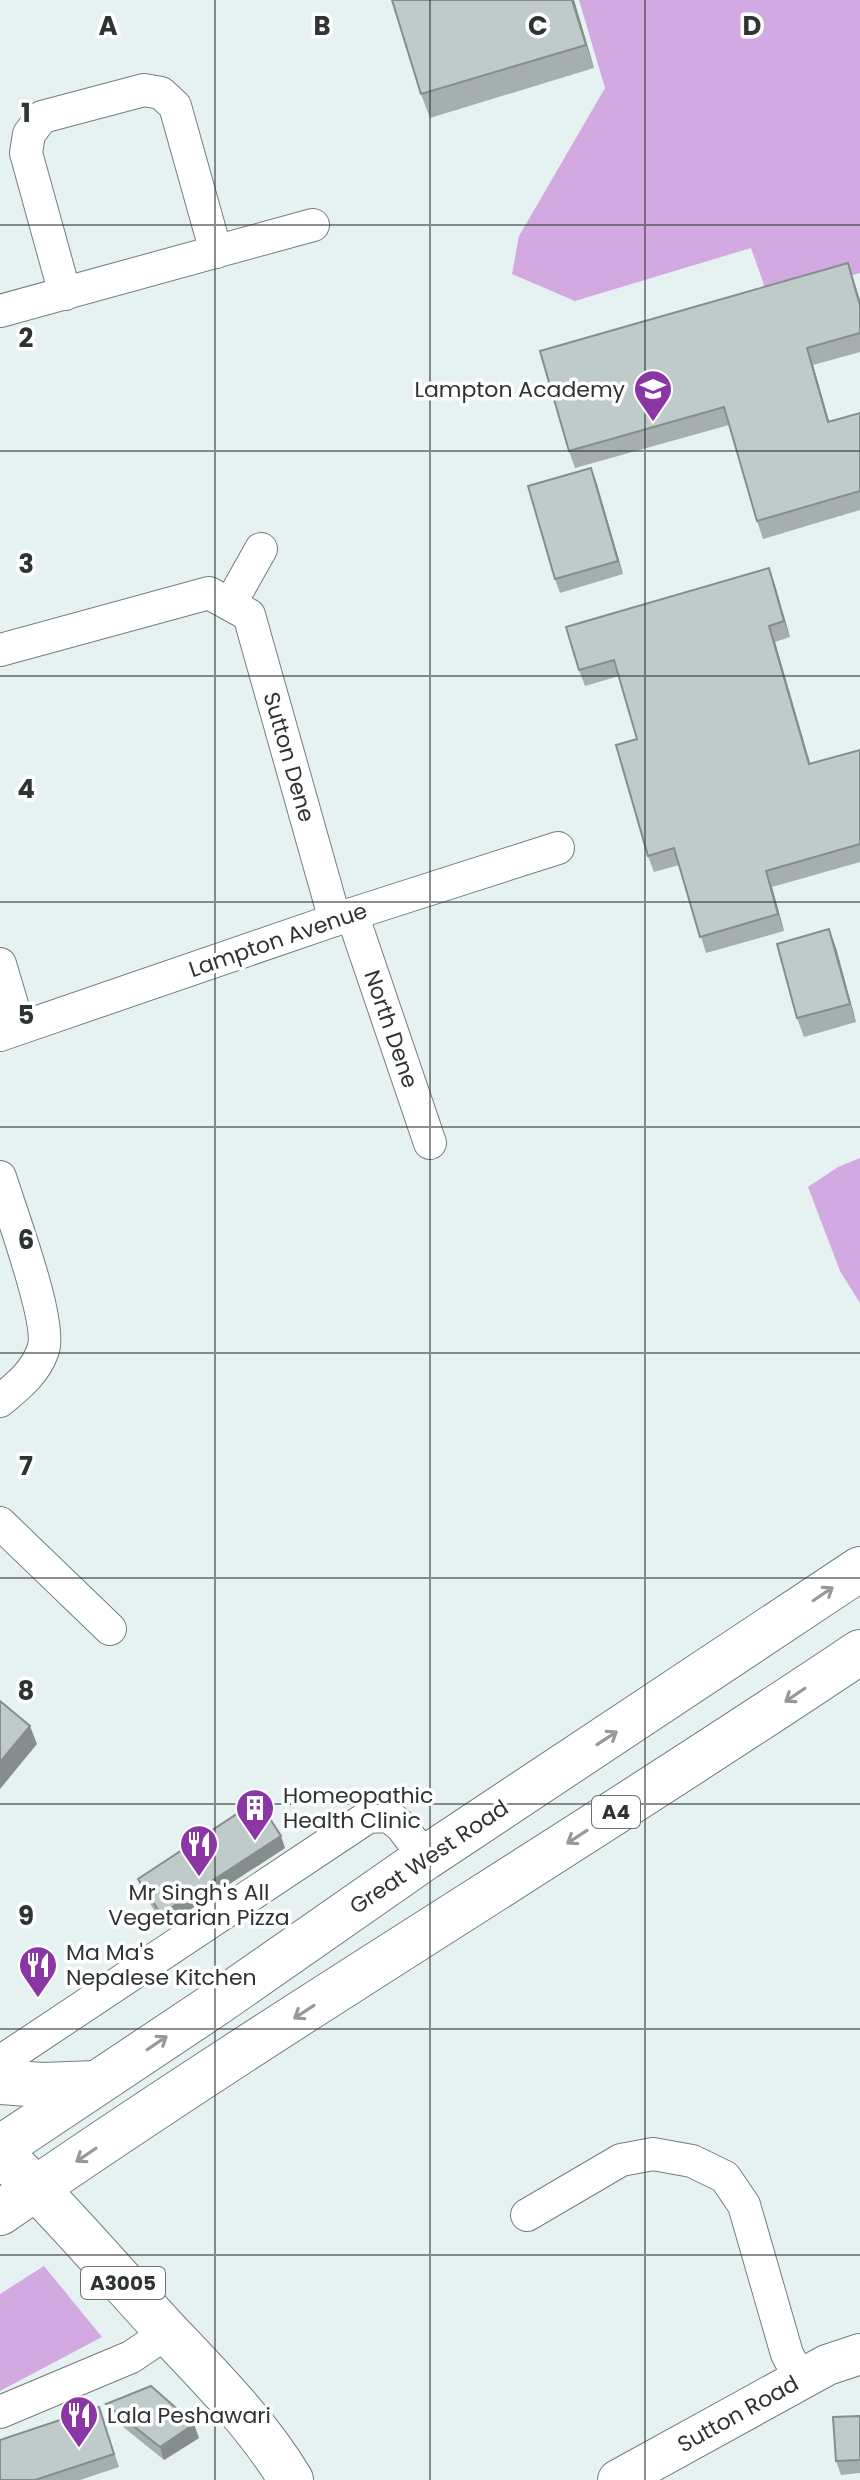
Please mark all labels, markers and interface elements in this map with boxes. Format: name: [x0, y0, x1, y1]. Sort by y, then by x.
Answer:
text: A: [98, 8, 118, 44]
text: B: [313, 8, 331, 44]
text: C: [528, 8, 548, 44]
text: D: [743, 8, 762, 44]
text: 1: [21, 95, 31, 131]
text: 2: [19, 320, 34, 356]
school or university icon: Lampton Academy: [632, 368, 674, 423]
place label: Lampton Academy: [414, 374, 626, 405]
text: 3: [18, 546, 34, 582]
street label: Sutton Dene: [256, 688, 322, 826]
text: 4: [17, 771, 35, 807]
street label: Lampton Avenue: [185, 895, 371, 985]
street label: North Dene: [356, 966, 426, 1092]
text: 5: [18, 997, 34, 1033]
text: 6: [18, 1222, 34, 1258]
text: 7: [19, 1448, 33, 1484]
one-way arrow: [812, 1586, 834, 1602]
text: 8: [18, 1673, 34, 1709]
one-way arrow: [785, 1687, 807, 1704]
one-way arrow: [595, 1730, 618, 1746]
place label: Homeopathic Health Clinic: [283, 1780, 433, 1836]
building icon: Homeopathic Health Clinic: [234, 1787, 276, 1842]
street label: Great West Road: [343, 1792, 515, 1922]
road number: A4: [592, 1796, 640, 1828]
restaurant icon: Mr Singh's All Vegetarian Pizza: [178, 1823, 220, 1878]
one-way arrow: [566, 1829, 589, 1845]
place label: Mr Singh's All Vegetarian Pizza: [108, 1877, 290, 1933]
text: 9: [18, 1898, 34, 1934]
place label: Ma Ma's Nepalese Kitchen: [66, 1937, 257, 1993]
restaurant icon: Ma Ma's Nepalese Kitchen: [17, 1944, 59, 1999]
one-way arrow: [293, 2004, 315, 2021]
one-way arrow: [145, 2035, 167, 2051]
one-way arrow: [76, 2147, 98, 2163]
road number: A3005: [81, 2267, 165, 2299]
street label: Sutton Road: [672, 2368, 804, 2460]
restaurant icon: Lala Peshawari: [58, 2394, 100, 2449]
place label: Lala Peshawari: [107, 2400, 271, 2431]

